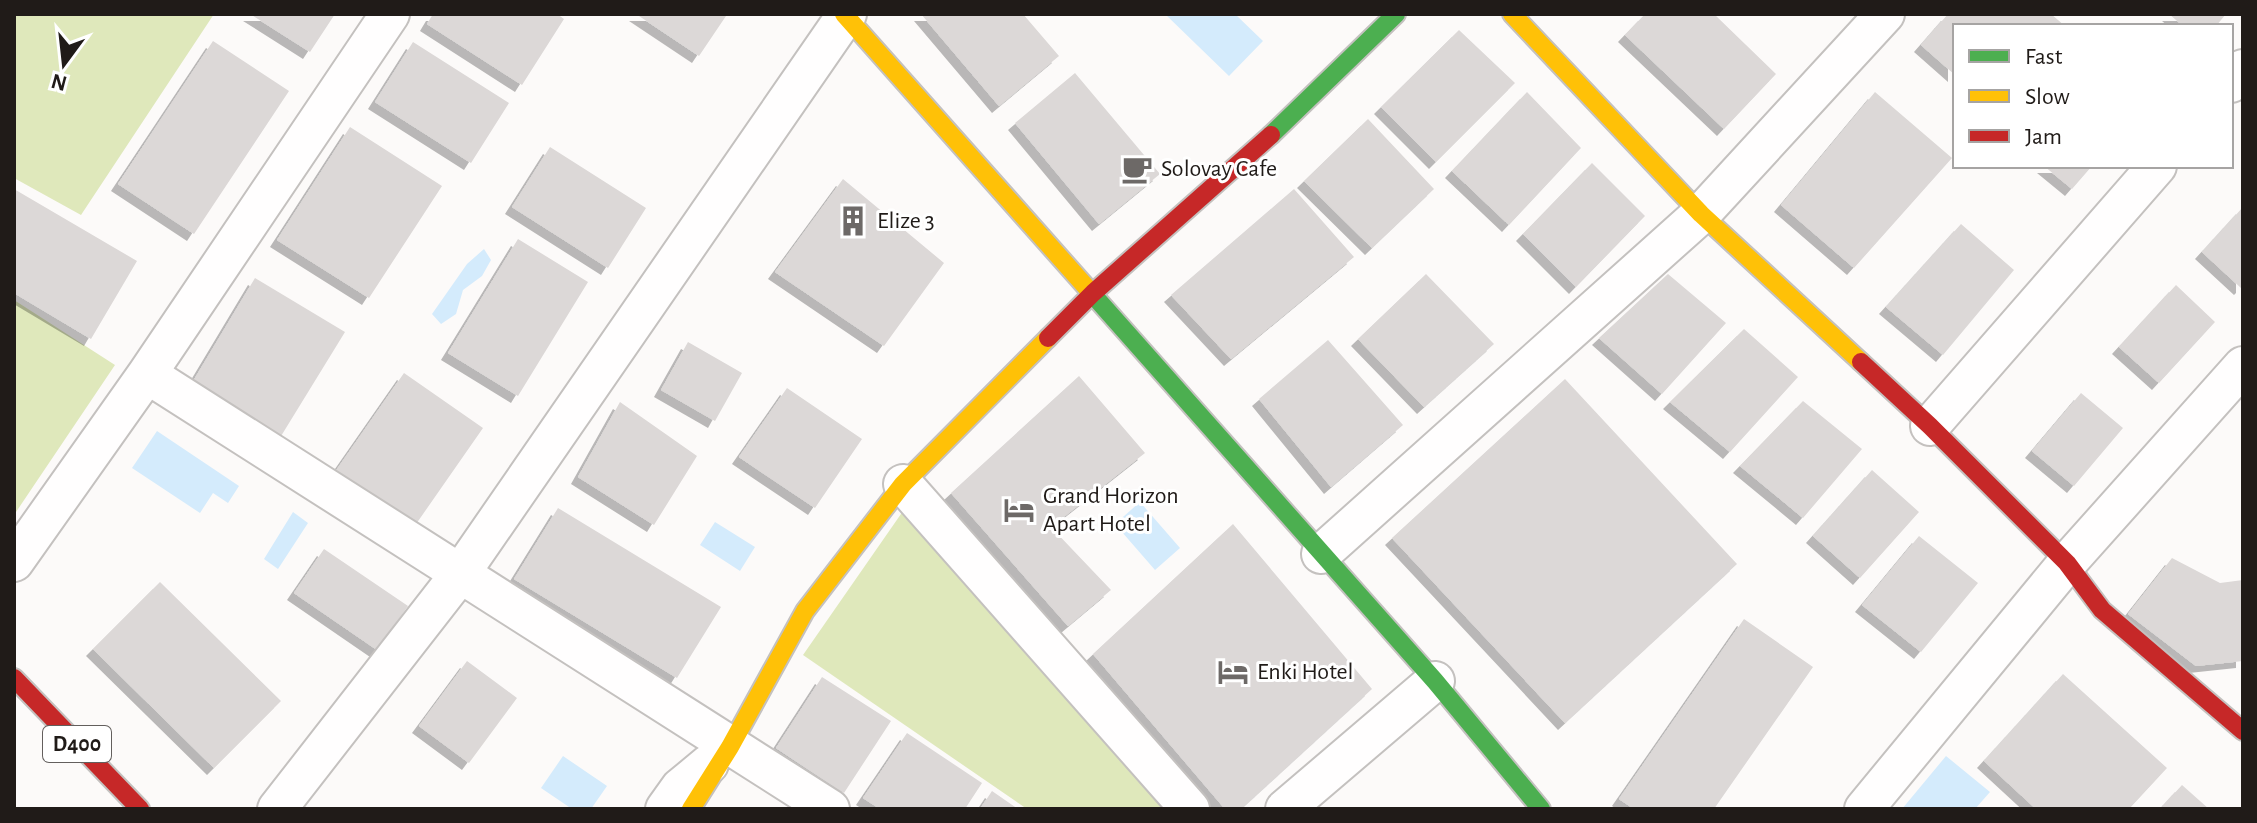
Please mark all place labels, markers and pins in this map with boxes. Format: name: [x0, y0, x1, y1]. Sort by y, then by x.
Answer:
cafe icon: Solovay Cafe: [1120, 152, 1154, 186]
place label: Solovay Cafe: [1161, 157, 1277, 181]
building icon: Elize 3: [836, 204, 870, 238]
place label: Elize 3: [877, 209, 935, 233]
place label: Grand Horizon Apart Hotel: [1043, 484, 1179, 536]
hotel icon: Grand Horizon Apart Hotel: [1002, 493, 1036, 527]
hotel icon: Enki Hotel: [1216, 655, 1250, 689]
place label: Enki Hotel: [1257, 660, 1353, 684]

